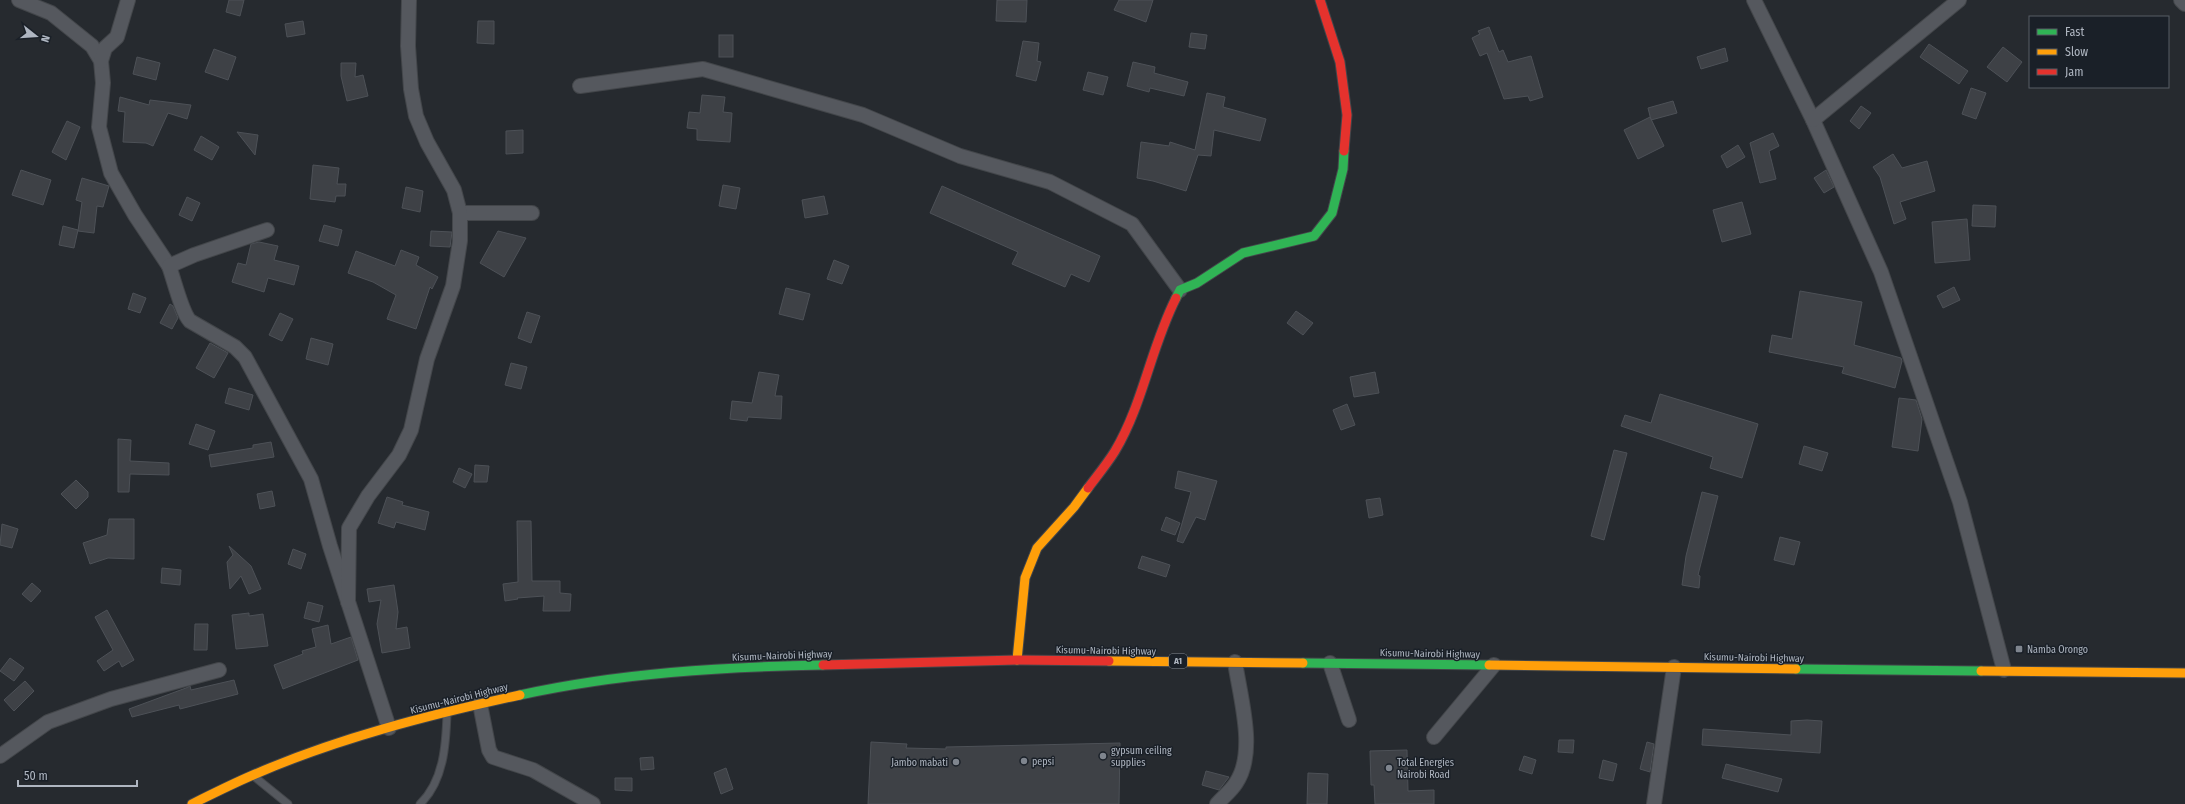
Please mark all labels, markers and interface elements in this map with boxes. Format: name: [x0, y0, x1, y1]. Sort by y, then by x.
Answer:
north arrow: [16, 16, 56, 56]
legend: [2029, 16, 2169, 88]
text: Fast: [2065, 25, 2084, 39]
text: N: [38, 34, 52, 44]
text: Slow: [2065, 45, 2088, 59]
text: Jam: [2065, 65, 2083, 79]
street label: Kisumu-Nairobi Highway: [1056, 644, 1157, 658]
marker: Namba Orongo: [2014, 644, 2024, 654]
place label: Namba Orongo: [2027, 644, 2088, 656]
street label: Kisumu-Nairobi Highway: [1380, 647, 1481, 661]
street label: Kisumu-Nairobi Highway: [732, 648, 833, 664]
street label: Kisumu-Nairobi Highway: [1704, 651, 1805, 665]
road number: A1: [1169, 654, 1187, 668]
street label: Kisumu-Nairobi Highway: [409, 681, 510, 717]
place label: gypsum ceiling supplies: [1111, 745, 1172, 769]
marker: gypsum ceiling supplies: [1098, 751, 1108, 761]
marker: pepsi: [1019, 756, 1029, 766]
place label: pepsi: [1032, 756, 1054, 768]
place label: Jambo mabati: [891, 757, 948, 769]
marker: Jambo mabati: [951, 757, 961, 767]
place label: Total Energies Nairobi Road: [1397, 757, 1454, 781]
scale bar: [18, 762, 137, 788]
marker: Total Energies Nairobi Road: [1384, 763, 1394, 773]
text: 50 m: [24, 769, 48, 783]

